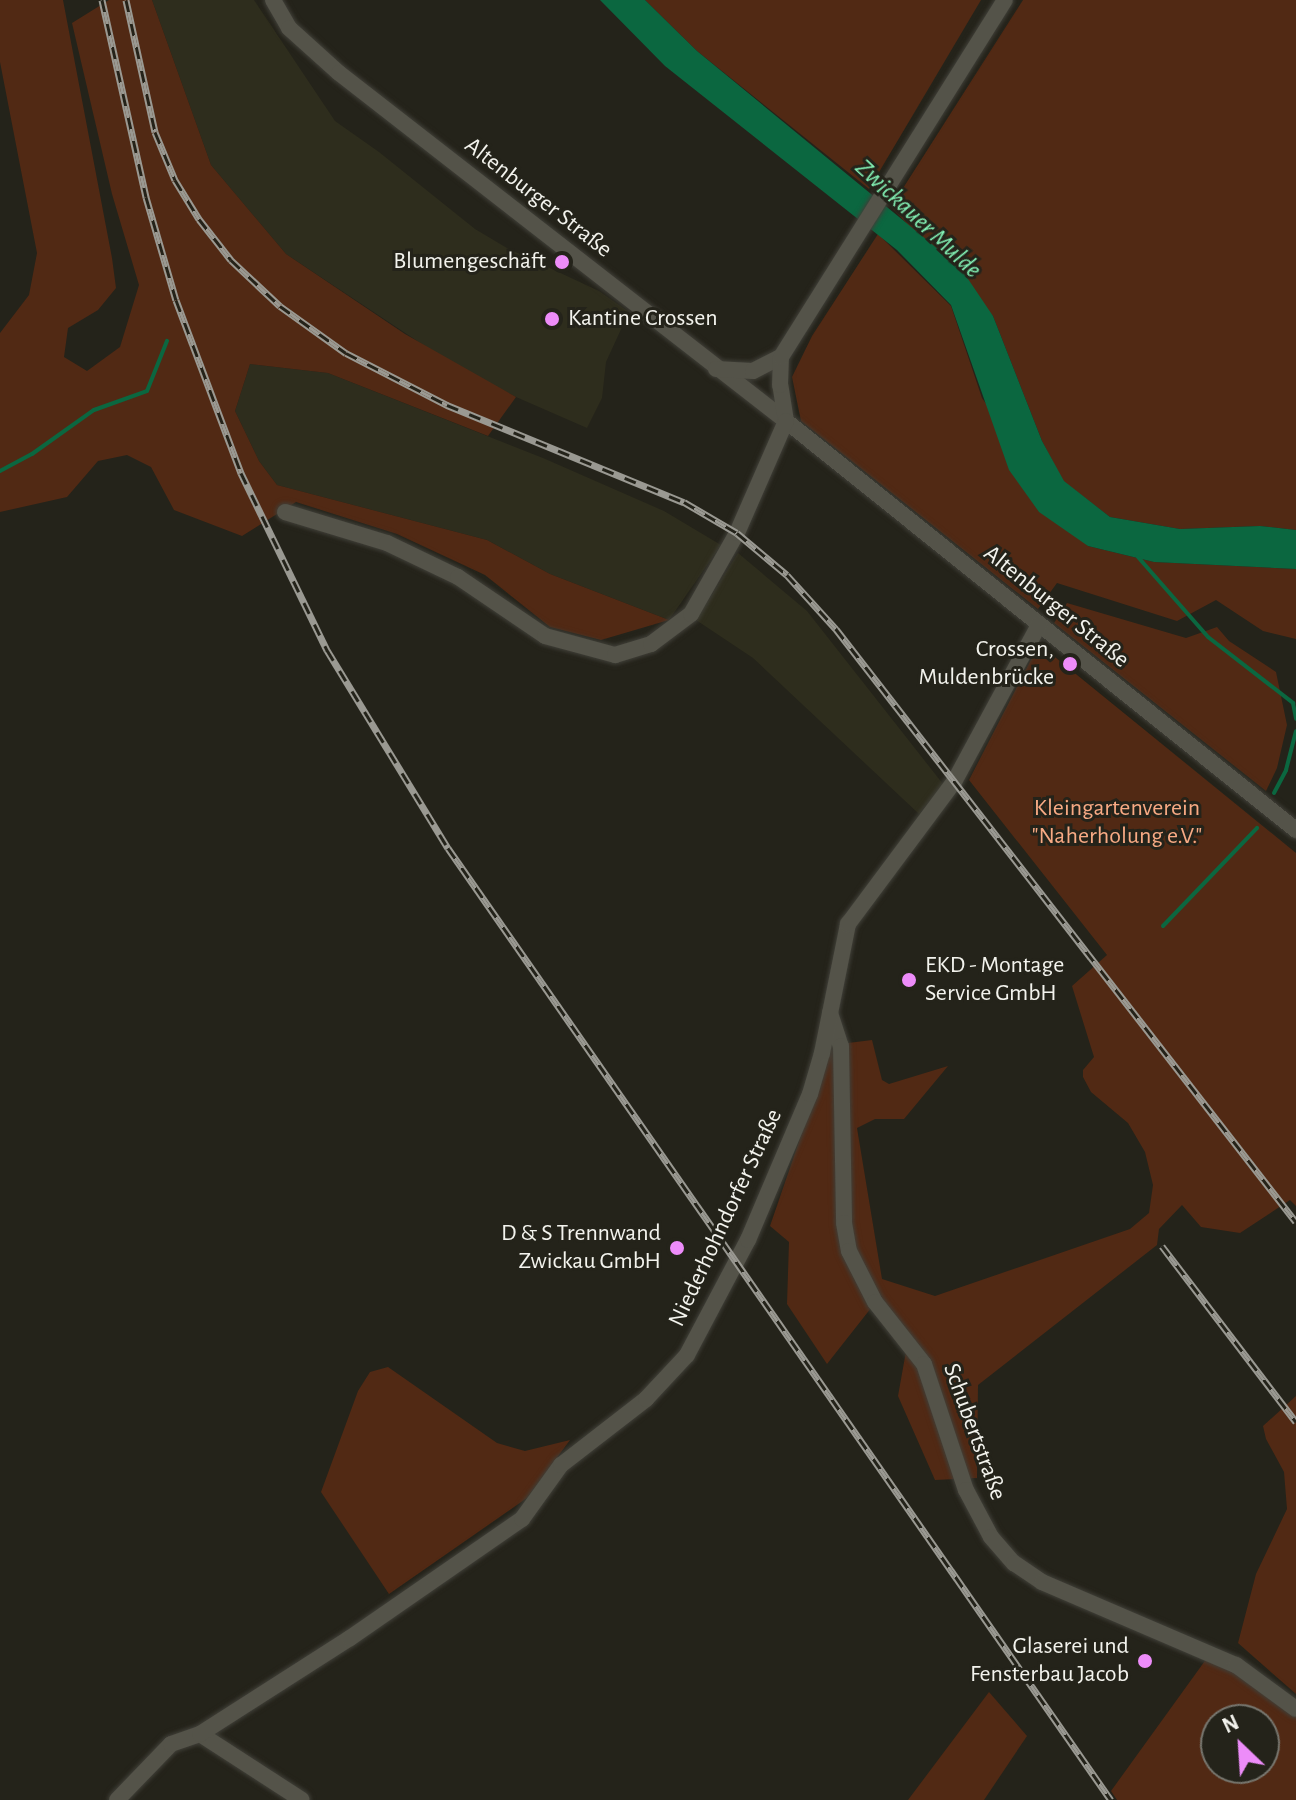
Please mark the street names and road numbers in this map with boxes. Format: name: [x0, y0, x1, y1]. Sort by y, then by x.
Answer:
street label: Altenburger Straße: [459, 132, 617, 264]
street label: Altenburger Straße: [977, 539, 1135, 675]
street label: Niederhohndorfer Straße: [663, 1105, 789, 1331]
street label: Schubertstraße: [936, 1360, 1012, 1504]

